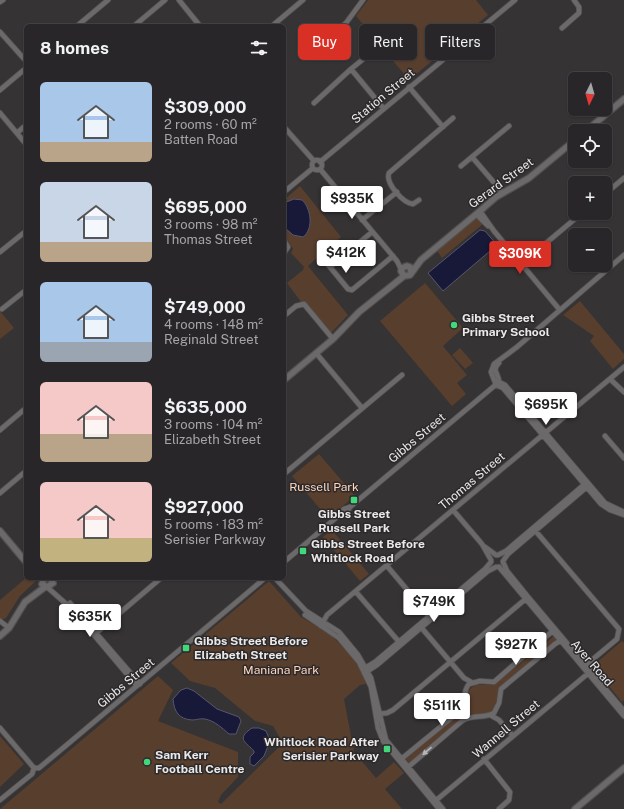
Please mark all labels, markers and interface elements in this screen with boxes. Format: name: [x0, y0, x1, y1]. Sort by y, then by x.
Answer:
chip: Buy: [298, 24, 351, 60]
chip: Rent: [359, 24, 417, 60]
chip: Filters: [425, 24, 495, 60]
icon: filters: [248, 37, 270, 59]
text: 8 homes: [40, 38, 109, 58]
street label: Station Street: [349, 65, 418, 126]
north arrow: [568, 72, 612, 116]
map controls: [568, 72, 612, 272]
text: $309,000: [164, 97, 246, 117]
icon: home: [72, 98, 120, 146]
text: 2 rooms · 60 m²: [164, 117, 257, 132]
button: locate: [568, 124, 612, 168]
text: Batten Road: [164, 132, 238, 147]
street label: Gerard Street: [466, 155, 536, 211]
button: +: [568, 176, 612, 220]
pin: $935K: [324, 186, 380, 220]
text: $935K: [330, 191, 374, 206]
text: $695,000: [164, 197, 247, 217]
icon: home: [72, 198, 120, 246]
text: 3 rooms · 98 m²: [164, 217, 258, 232]
button: −: [568, 228, 612, 272]
text: Thomas Street: [164, 232, 253, 247]
pin: $412K: [318, 240, 374, 274]
pin: $309K: [492, 241, 548, 275]
text: $412K: [326, 245, 366, 260]
text: $309K: [498, 246, 542, 261]
text: $749,000: [164, 297, 246, 317]
icon: home: [72, 298, 120, 346]
place label: Gibbs Street Primary School: [462, 311, 550, 339]
text: 4 rooms · 148 m²: [164, 317, 263, 332]
marker: Gibbs Street Primary School: [449, 320, 459, 330]
text: Reginald Street: [164, 332, 258, 347]
pin: $695K: [518, 392, 574, 426]
text: $635,000: [164, 397, 247, 417]
text: $695K: [524, 397, 568, 412]
icon: home: [72, 398, 120, 446]
street label: Gibbs Street: [386, 410, 449, 466]
text: 3 rooms · 104 m²: [164, 417, 263, 432]
text: Elizabeth Street: [164, 432, 261, 447]
street label: Thomas Street: [436, 449, 508, 513]
park label: Russell Park: [289, 480, 359, 494]
marker: Gibbs Street Russell Park: [349, 495, 359, 505]
text: $927,000: [164, 497, 244, 517]
icon: home: [72, 498, 120, 546]
place label: Gibbs Street Russell Park: [318, 507, 390, 535]
text: 5 rooms · 183 m²: [164, 517, 263, 532]
text: Serisier Parkway: [164, 532, 266, 547]
place label: Gibbs Street Before Whitlock Road: [311, 537, 425, 565]
marker: Gibbs Street Before Whitlock Road: [298, 546, 308, 556]
pin: $749K: [406, 589, 462, 623]
text: $749K: [412, 594, 456, 609]
pin: $635K: [62, 604, 118, 638]
text: $635K: [68, 609, 112, 624]
pin: $927K: [488, 632, 544, 666]
place label: Gibbs Street Before Elizabeth Street: [194, 634, 308, 662]
text: $927K: [494, 637, 538, 652]
street label: Ayer Road: [568, 637, 616, 689]
marker: Gibbs Street Before Elizabeth Street: [181, 643, 191, 653]
street label: Gibbs Street: [95, 655, 158, 711]
park label: Maniana Park: [243, 663, 319, 677]
pin: $511K: [414, 693, 470, 727]
street label: Wannell Street: [470, 697, 543, 761]
text: $511K: [423, 698, 461, 713]
place label: Whitlock Road After Serisier Parkway: [264, 735, 379, 763]
marker: Whitlock Road After Serisier Parkway: [382, 744, 392, 754]
one-way arrow: [421, 747, 432, 756]
place label: Sam Kerr Football Centre: [155, 748, 245, 776]
marker: Sam Kerr Football Centre: [142, 757, 152, 767]

